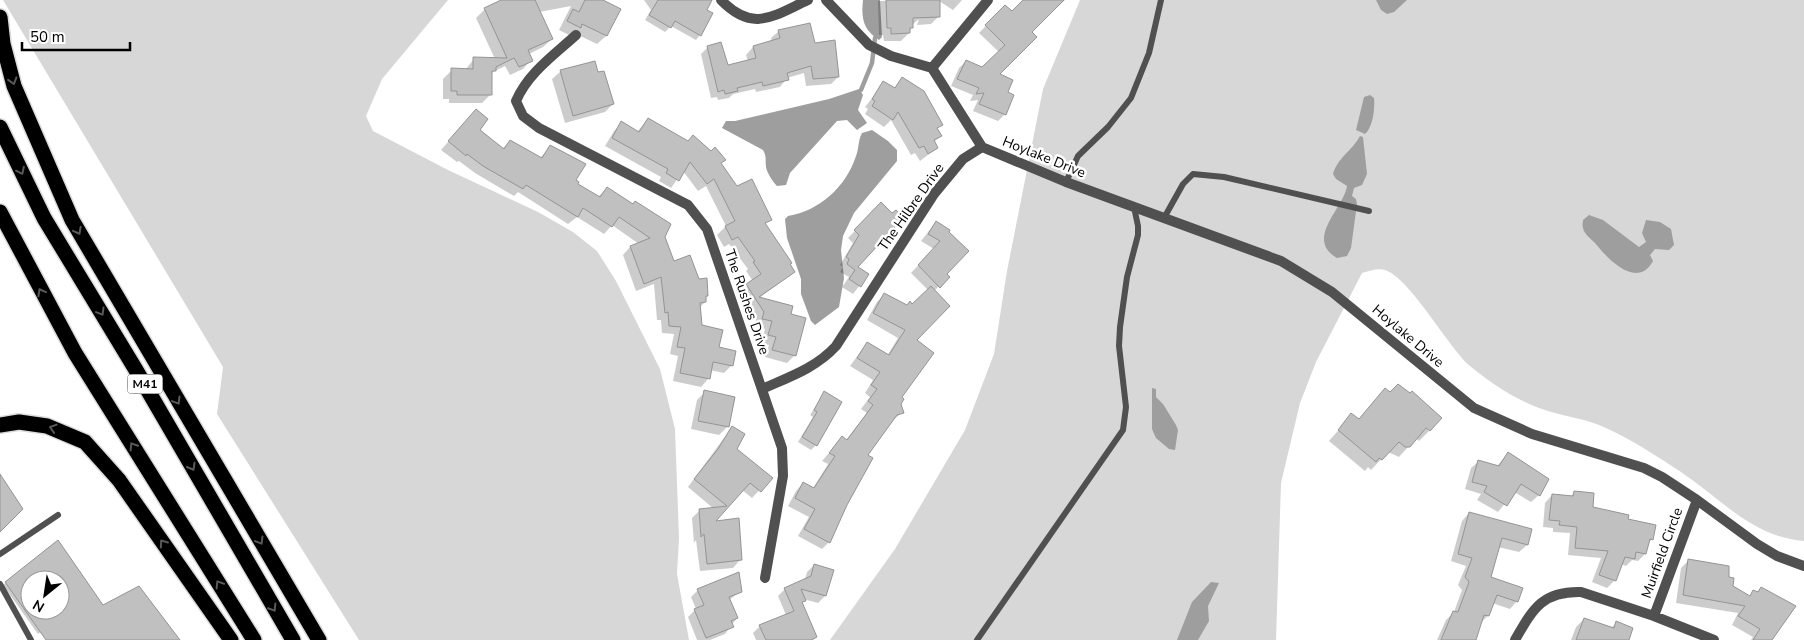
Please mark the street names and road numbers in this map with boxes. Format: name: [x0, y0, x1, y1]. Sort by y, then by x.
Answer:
street label: Hoylake Drive: [1000, 132, 1088, 182]
street label: The Hilbre Drive: [874, 159, 948, 255]
street label: The Rushes Drive: [720, 247, 774, 357]
street label: Hoylake Drive: [1368, 300, 1448, 372]
road number: M41: [128, 374, 162, 394]
street label: Muirfield Circle: [1637, 505, 1687, 601]

